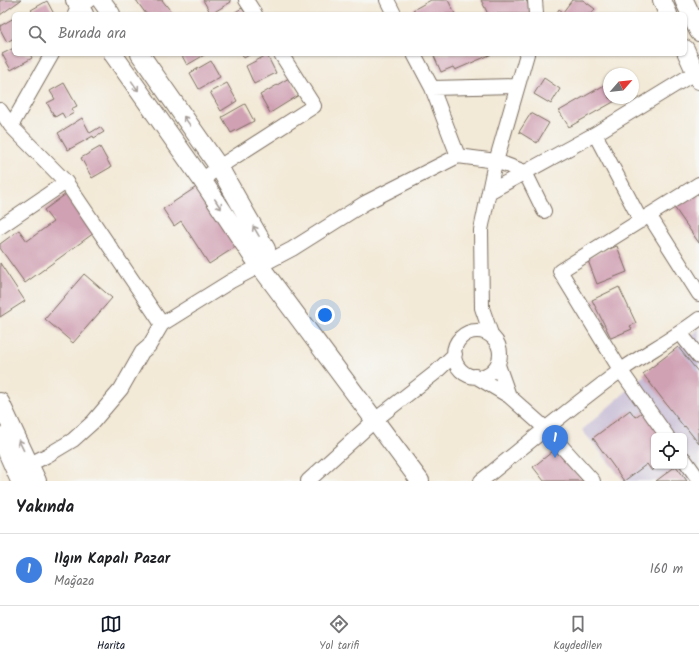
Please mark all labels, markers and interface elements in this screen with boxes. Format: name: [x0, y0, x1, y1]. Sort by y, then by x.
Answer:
search box: [12, 12, 687, 56]
text: Burada ara: [58, 22, 126, 46]
icon: search: [26, 23, 48, 45]
north arrow: [603, 68, 639, 104]
one-way arrow: [131, 80, 139, 91]
one-way arrow: [183, 116, 191, 127]
one-way arrow: [214, 198, 222, 209]
one-way arrow: [251, 225, 259, 237]
your location: [315, 305, 335, 325]
pin: 1: [542, 425, 568, 458]
map controls: [651, 433, 687, 469]
button: locate: [651, 433, 687, 469]
one-way arrow: [17, 440, 24, 452]
text: Yakında: [16, 494, 74, 521]
text: Ilgın Kapalı Pazar: [54, 547, 170, 571]
text: 1: [27, 559, 31, 580]
text: 160 m: [650, 559, 683, 580]
text: Mağaza: [54, 571, 94, 592]
tab: Harita: [97, 613, 125, 655]
tab: Yol tarifi: [319, 613, 359, 655]
tab: Kaydedilen: [553, 613, 602, 655]

